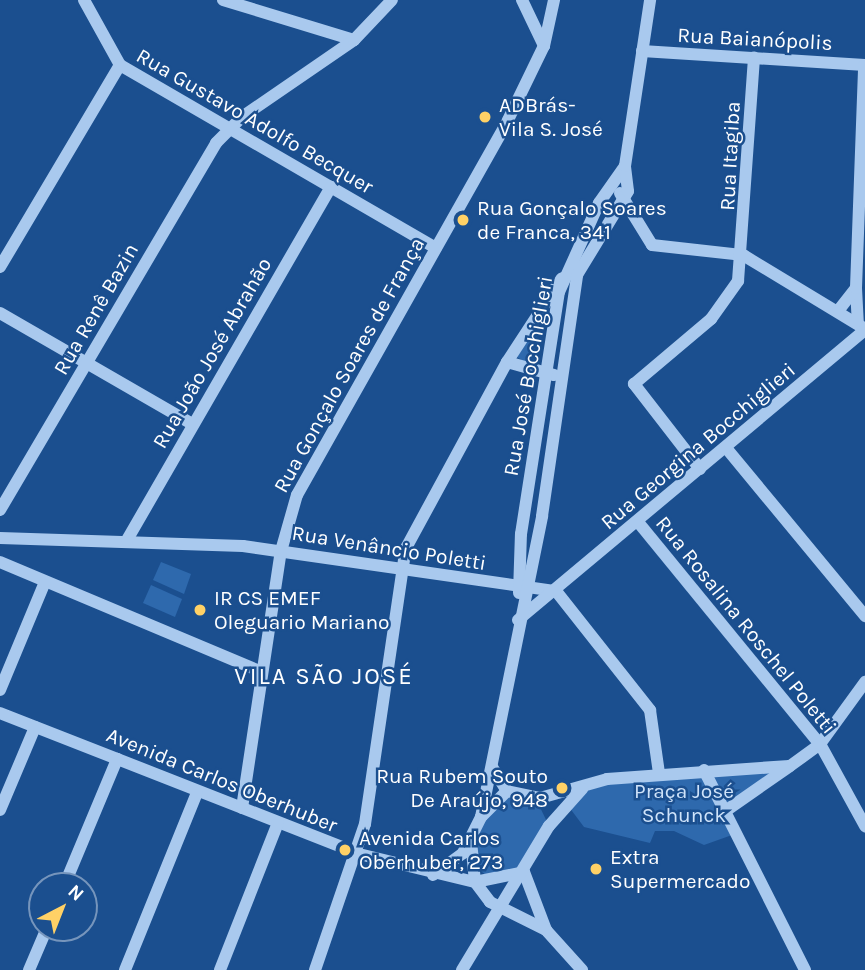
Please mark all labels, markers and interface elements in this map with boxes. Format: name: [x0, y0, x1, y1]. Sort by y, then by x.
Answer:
street label: Rua Baianópolis: [677, 22, 833, 56]
street label: Rua Gustavo Adolfo Becquer: [132, 43, 378, 199]
place label: ADBrás- Vila S. José: [499, 92, 603, 142]
street label: Rua Itagiba: [715, 101, 745, 211]
marker: ADBrás- Vila S. José: [477, 109, 493, 125]
place label: Rua Gonçalo Soares de Franca, 341: [477, 195, 667, 245]
marker: Rua Gonçalo Soares de Franca, 341: [455, 212, 471, 228]
street label: Rua Gonçalo Soares de França: [268, 233, 430, 497]
street label: Rua Renê Bazin: [48, 239, 144, 379]
street label: Rua João José Abrahão: [147, 253, 277, 453]
street label: Rua José Bocchiglieri: [498, 274, 558, 478]
street label: Rua Georgina Bocchiglieri: [596, 357, 800, 535]
street label: Rua Rosalina Roschel Poletti: [650, 511, 842, 739]
street label: Rua Venâncio Poletti: [290, 520, 488, 576]
place label: IR CS EMEF Oleguario Mariano: [214, 585, 390, 635]
marker: IR CS EMEF Oleguario Mariano: [192, 602, 208, 618]
district label: VILA SÃO JOSÉ: [236, 663, 412, 691]
street label: Avenida Carlos Oberhuber: [103, 722, 341, 838]
place label: Rua Rubem Souto De Araújo, 948: [376, 763, 548, 813]
park label: Praça José Schunck: [634, 778, 734, 828]
marker: Rua Rubem Souto De Araújo, 948: [554, 780, 570, 796]
place label: Avenida Carlos Oberhuber, 273: [359, 825, 503, 875]
marker: Avenida Carlos Oberhuber, 273: [337, 842, 353, 858]
place label: Extra Supermercado: [610, 844, 750, 894]
marker: Extra Supermercado: [588, 861, 604, 877]
north arrow: [28, 872, 98, 942]
text: N: [63, 880, 88, 906]

